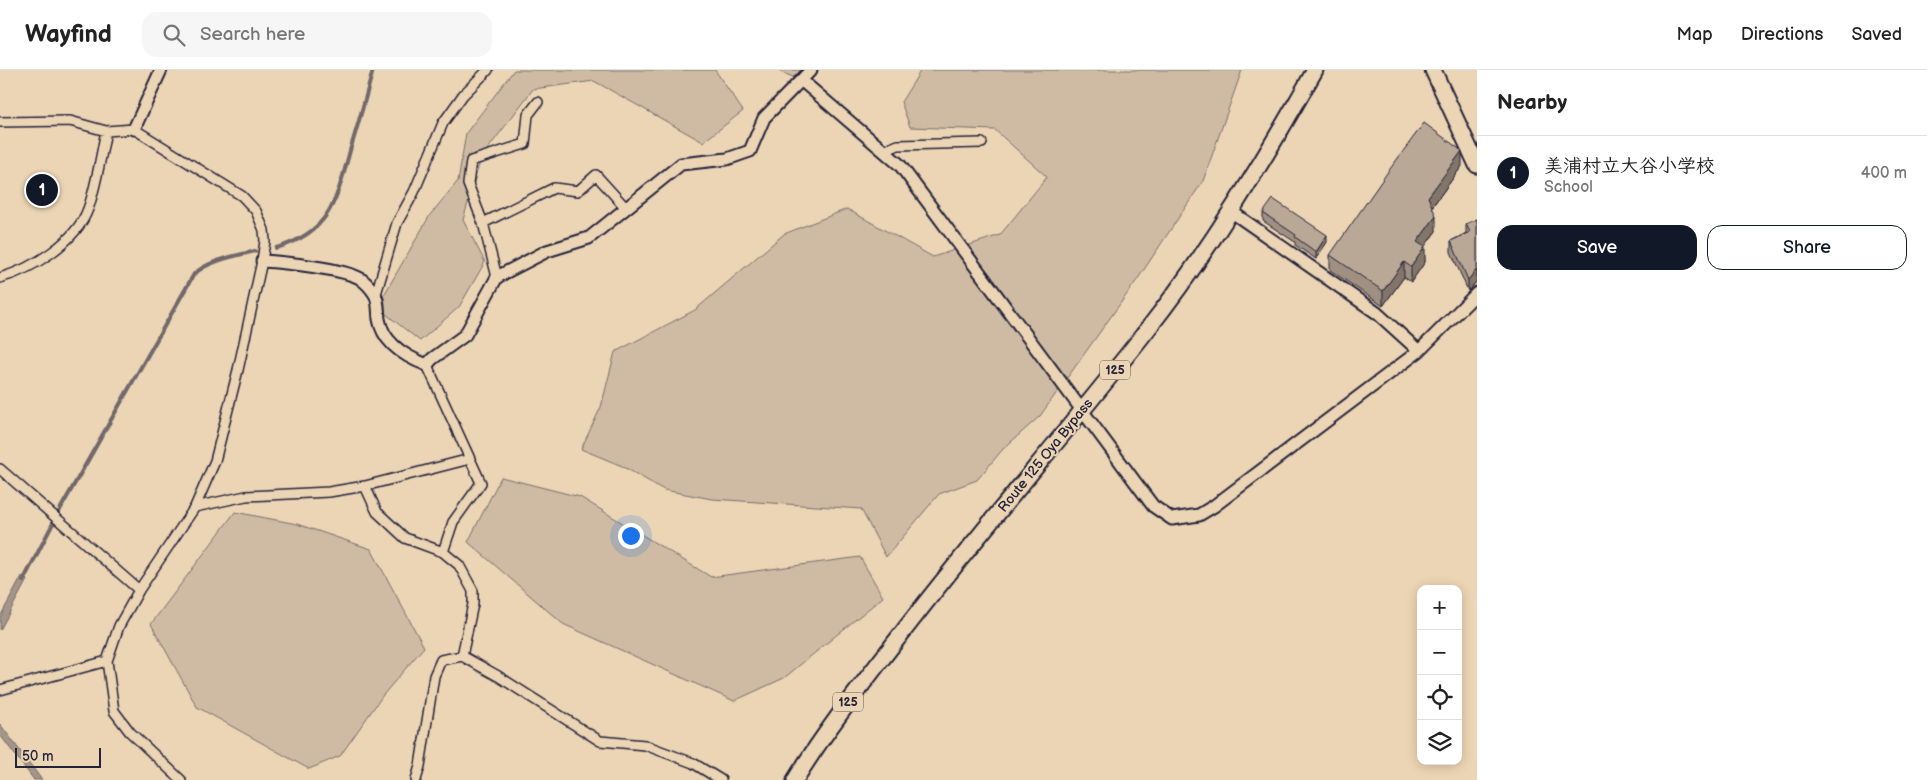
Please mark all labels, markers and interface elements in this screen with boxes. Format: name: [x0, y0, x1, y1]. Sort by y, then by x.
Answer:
search box: [142, 12, 492, 57]
text: Wayfind: [25, 20, 112, 49]
icon: search: [160, 21, 188, 49]
text: Search here: [200, 23, 305, 46]
text: Map: [1677, 24, 1713, 45]
text: Directions: [1741, 24, 1823, 45]
text: Saved: [1851, 24, 1902, 45]
text: Nearby: [1497, 90, 1567, 115]
text: 美浦村立大谷小学校: [1544, 155, 1715, 178]
text: 1: [1510, 164, 1516, 183]
text: 400 m: [1861, 164, 1907, 183]
pin: 1: [26, 171, 58, 209]
text: School: [1544, 178, 1593, 197]
button: Save: [1497, 225, 1697, 270]
button: Share: [1707, 225, 1907, 270]
road number: 125: [1100, 360, 1130, 380]
street label: Route 125 Oya Bypass: [994, 395, 1096, 516]
your location: [618, 523, 644, 549]
map controls: [1417, 585, 1462, 765]
button: +: [1417, 585, 1462, 630]
button: −: [1417, 630, 1462, 675]
button: locate: [1417, 675, 1462, 720]
road number: 125: [833, 692, 863, 712]
button: layers: [1417, 720, 1462, 765]
scale bar: [15, 745, 101, 768]
text: 50 m: [22, 748, 54, 765]

